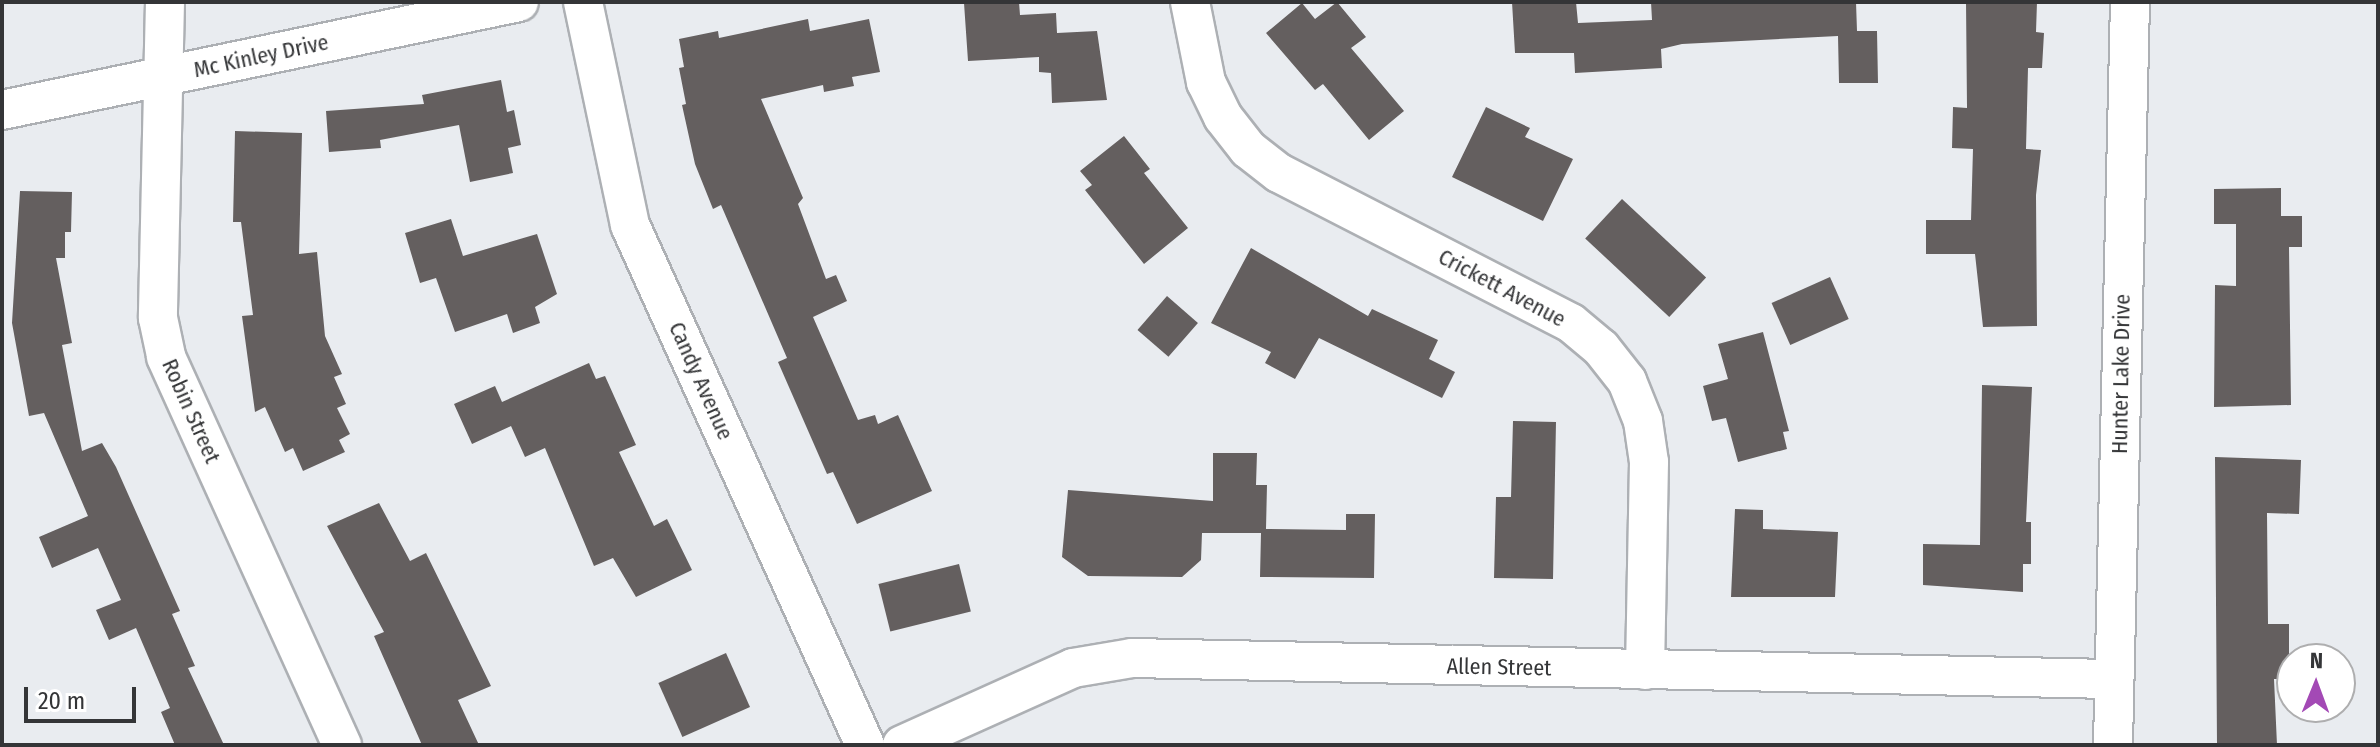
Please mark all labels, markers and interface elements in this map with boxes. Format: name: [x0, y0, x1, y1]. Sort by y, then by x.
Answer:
street label: Mc Kinley Drive: [191, 29, 331, 83]
street label: Crickett Avenue: [1434, 243, 1570, 333]
street label: Hunter Lake Drive: [2106, 294, 2136, 454]
street label: Candy Avenue: [663, 318, 739, 444]
street label: Robin Street: [156, 355, 226, 467]
north arrow: [2276, 643, 2356, 723]
text: N: [2310, 647, 2323, 674]
street label: Allen Street: [1446, 653, 1552, 681]
scale bar: [28, 671, 140, 721]
text: 20 m: [38, 687, 85, 715]

